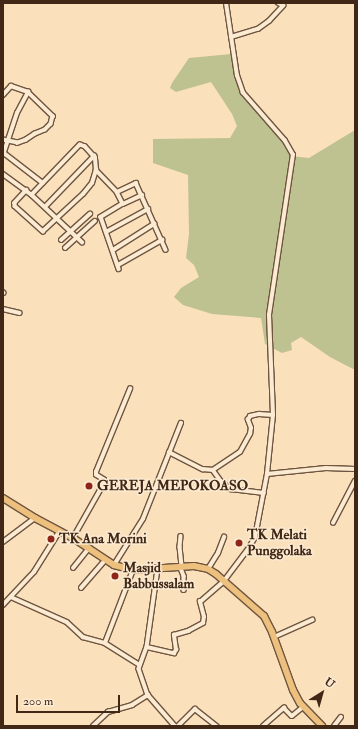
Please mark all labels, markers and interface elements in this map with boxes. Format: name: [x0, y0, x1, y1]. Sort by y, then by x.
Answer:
place label: GEREJA MEPOKOASO: [97, 478, 248, 494]
marker: GEREJA MEPOKOASO: [84, 481, 94, 491]
place label: TK Melati Punggolaka: [247, 527, 312, 560]
place label: TK Ana Morini: [59, 531, 147, 547]
marker: TK Ana Morini: [46, 534, 56, 544]
marker: TK Melati Punggolaka: [234, 538, 244, 548]
place label: Masjid Babbussalam: [123, 560, 194, 592]
marker: Masjid Babbussalam: [110, 571, 120, 581]
north arrow: [302, 673, 342, 713]
text: U: [322, 675, 337, 691]
scale bar: [18, 687, 122, 713]
text: 200 m: [23, 694, 53, 709]

